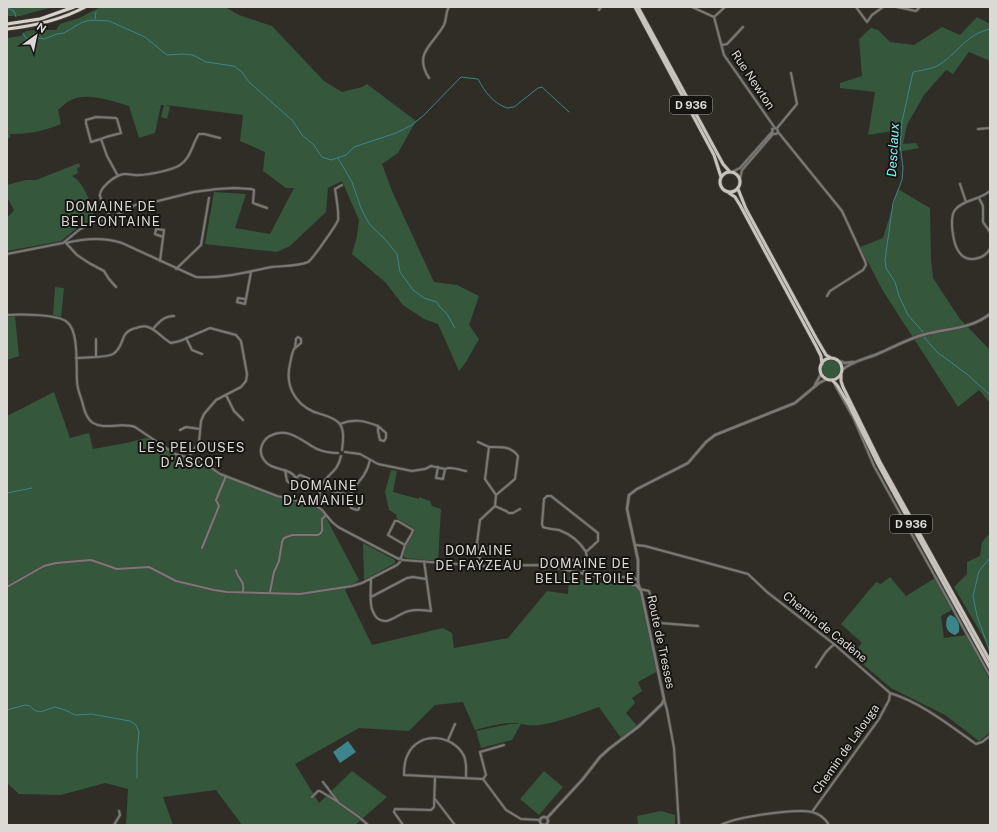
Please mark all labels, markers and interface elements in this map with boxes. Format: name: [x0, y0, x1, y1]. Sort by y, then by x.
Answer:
north arrow: [16, 16, 56, 56]
text: N: [35, 20, 48, 35]
street label: Rue Newton: [728, 48, 778, 112]
road number: D 936: [670, 96, 712, 114]
water label: Desclaux: [884, 123, 902, 177]
district label: DOMAINE DE BELFONTAINE: [61, 199, 161, 229]
district label: LES PELOUSES D'ASCOT: [138, 440, 246, 470]
district label: DOMAINE D'AMANIEU: [283, 478, 365, 508]
road number: D 936: [890, 515, 932, 533]
district label: DOMAINE DE FAYZEAU: [435, 543, 523, 573]
district label: DOMAINE DE BELLE ETOILE: [535, 556, 635, 586]
street label: Chemin de Cadène: [780, 589, 870, 665]
street label: Route de Tresses: [644, 594, 678, 690]
street label: Chemin de Lalouga: [810, 701, 882, 797]

